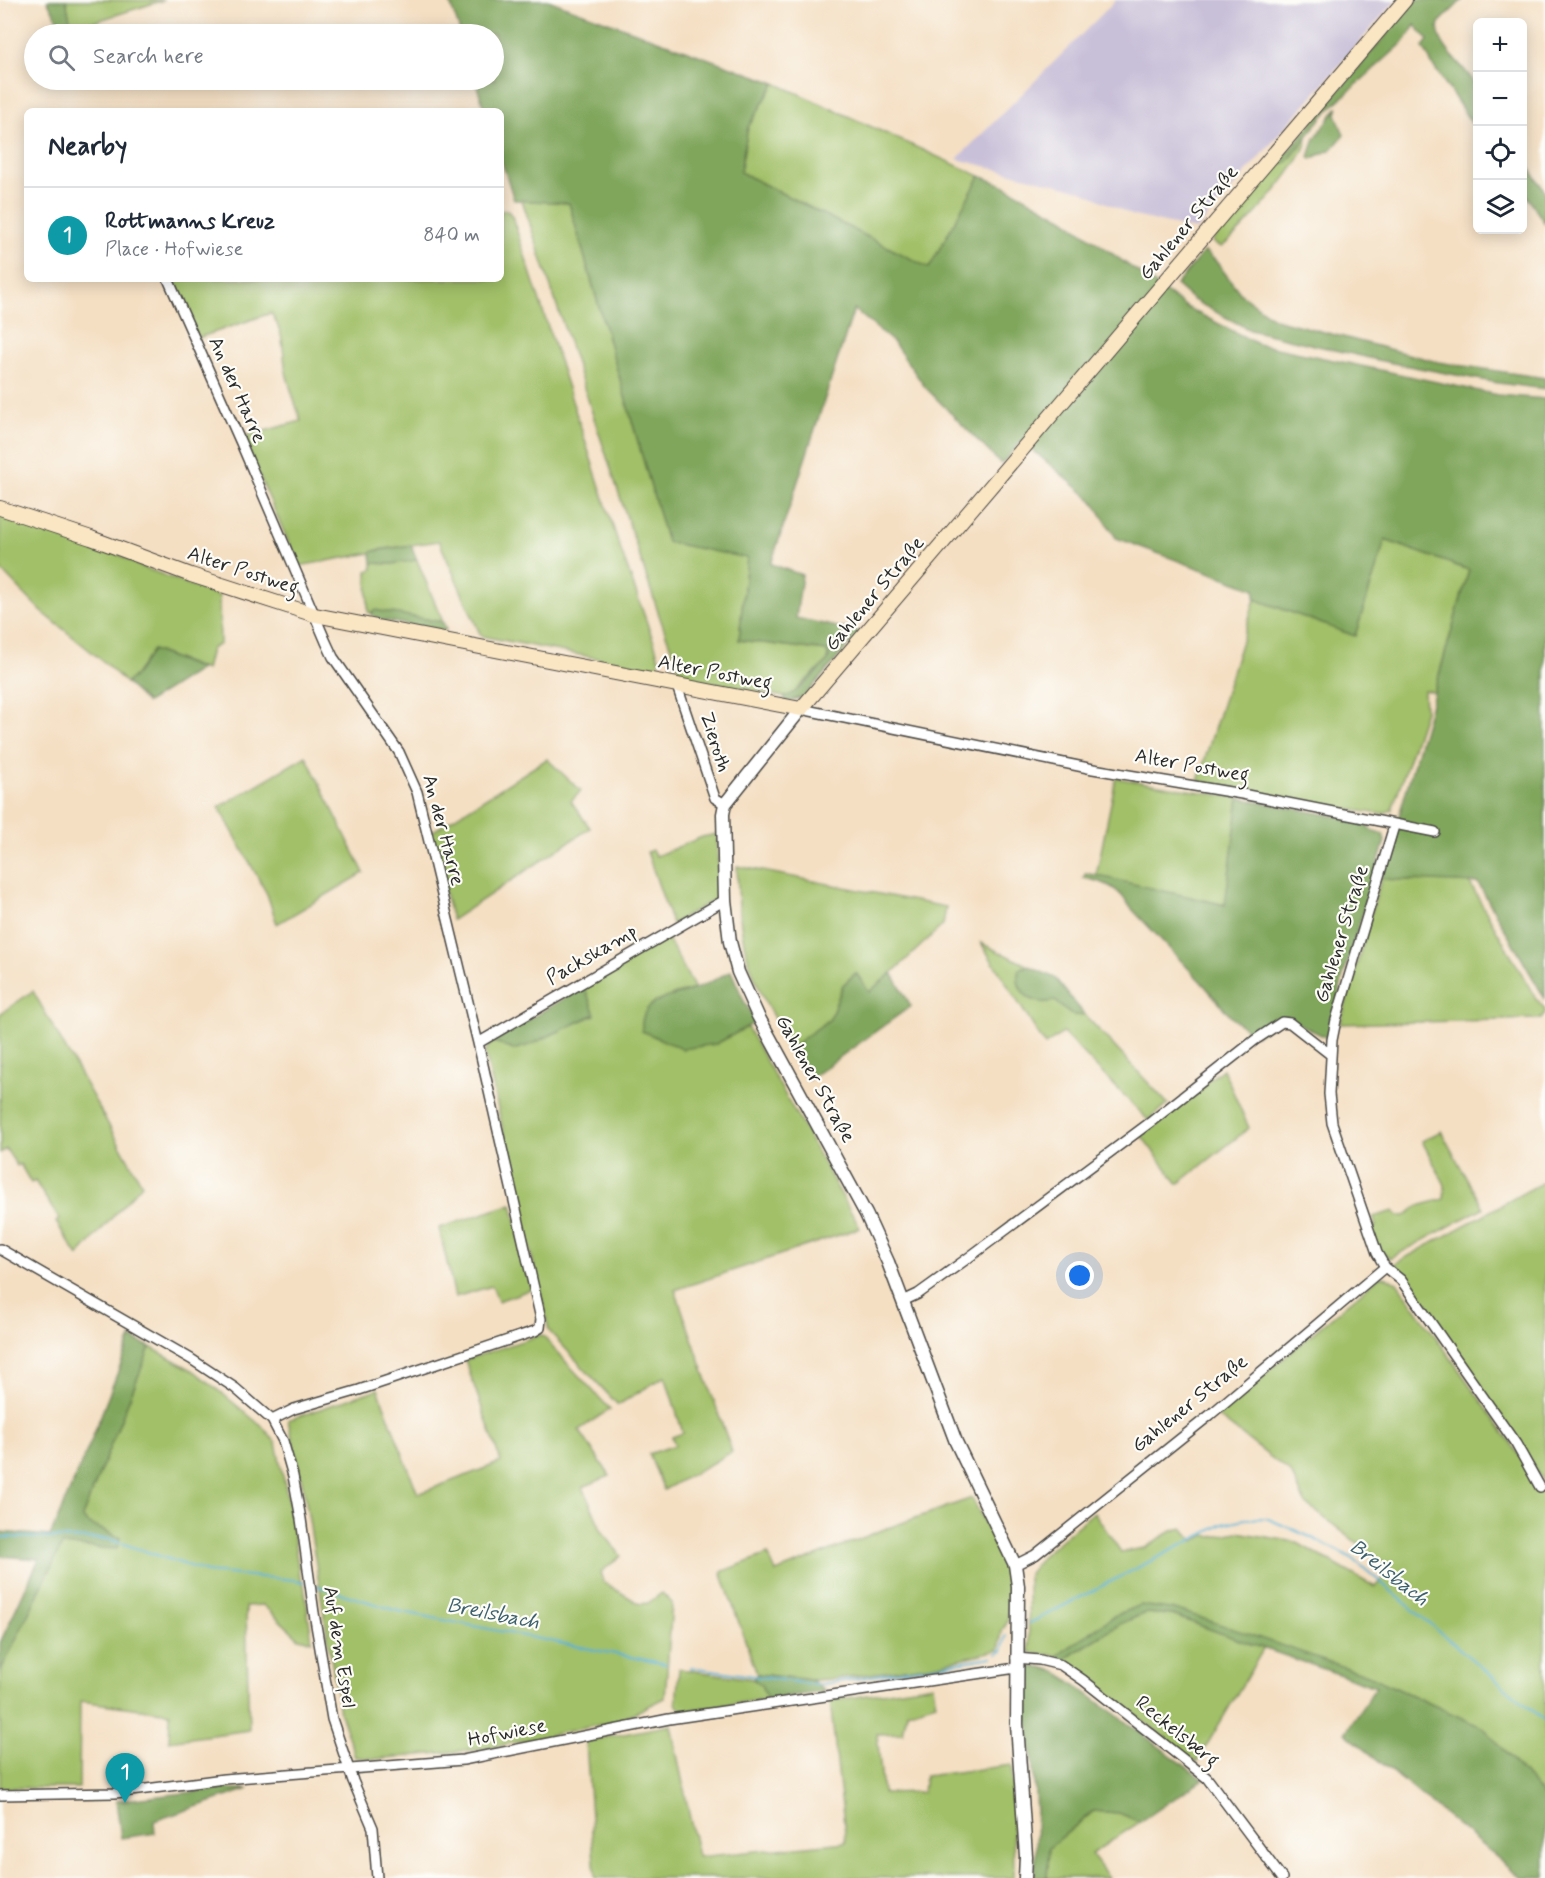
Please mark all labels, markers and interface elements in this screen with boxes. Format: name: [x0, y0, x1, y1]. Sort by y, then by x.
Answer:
map controls: [1473, 18, 1527, 234]
button: +: [1473, 18, 1527, 72]
search box: [24, 24, 504, 90]
icon: search: [45, 41, 78, 74]
text: Search here: [93, 43, 204, 71]
button: −: [1473, 72, 1527, 126]
button: locate: [1473, 126, 1527, 180]
text: Nearby: [48, 130, 127, 164]
street label: Gahlener Straße: [1133, 160, 1245, 286]
button: layers: [1473, 180, 1527, 234]
text: Rottmanns Kreuz: [105, 208, 275, 236]
text: 1: [63, 222, 72, 249]
text: 840 m: [423, 222, 480, 249]
text: Place · Hofwiese: [105, 236, 243, 263]
street label: An der Harre: [202, 333, 273, 448]
street label: Gahlener Straße: [819, 531, 931, 657]
street label: Alter Postweg: [183, 540, 302, 604]
street label: Alter Postweg: [655, 649, 774, 699]
street label: Zieroth: [693, 709, 737, 775]
street label: Alter Postweg: [1132, 743, 1251, 791]
street label: An der Harre: [415, 772, 471, 889]
street label: Gahlener Straße: [1308, 862, 1376, 1006]
street label: Packskamp: [542, 918, 642, 992]
street label: Gahlener Straße: [769, 1010, 861, 1148]
your location: [1065, 1261, 1094, 1290]
street label: Gahlener Straße: [1126, 1349, 1254, 1459]
water label: Breilsbach: [1344, 1533, 1435, 1613]
street label: Auf dem Espel: [316, 1584, 362, 1710]
water label: Breilsbach: [444, 1591, 542, 1637]
street label: Reckelsberg: [1128, 1690, 1225, 1776]
street label: Hofwiese: [466, 1712, 548, 1754]
pin: 1: [106, 1754, 144, 1803]

